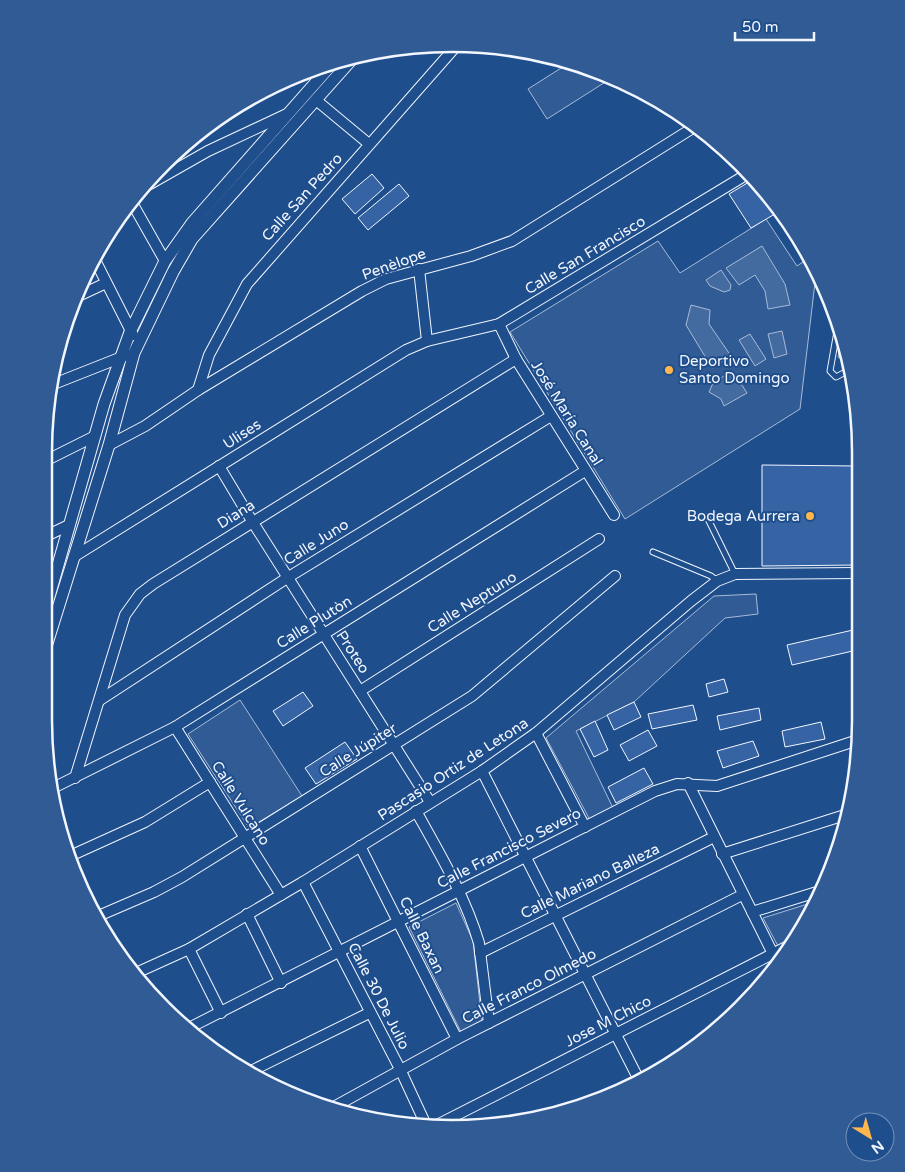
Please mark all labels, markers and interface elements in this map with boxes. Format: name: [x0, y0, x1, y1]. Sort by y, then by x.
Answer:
scale bar: [735, 10, 814, 42]
text: 50 m: [742, 18, 779, 36]
street label: Calle San Pedro: [258, 149, 346, 245]
street label: Calle San Francisco: [521, 212, 649, 298]
street label: Penèlope: [360, 244, 428, 284]
place label: Deportivo Santo Domingo: [679, 352, 790, 387]
street label: José María Canal: [527, 357, 607, 469]
marker: Deportivo Santo Domingo: [663, 364, 675, 376]
street label: Ulises: [220, 415, 264, 453]
street label: Diana: [214, 496, 258, 532]
place label: Bodega Aurrera: [687, 507, 800, 525]
marker: Bodega Aurrera: [804, 510, 816, 522]
street label: Calle Juno: [280, 515, 352, 569]
street label: Calle Neptuno: [424, 567, 520, 637]
street label: Calle Plutòn: [273, 592, 355, 652]
street label: Proteo: [332, 627, 374, 677]
street label: Pascasio Ortiz de Letona: [374, 714, 532, 824]
street label: Calle Júpiter: [316, 719, 400, 781]
street label: Calle Vulcano: [208, 757, 274, 849]
street label: Calle Francisco Severo: [434, 804, 584, 892]
street label: Calle Mariano Balleza: [518, 840, 662, 922]
street label: Calle Baxan: [396, 894, 448, 976]
street label: Calle 30 De Julio: [344, 940, 414, 1052]
street label: Calle Franco Olmedo: [459, 944, 599, 1028]
street label: Jose M Chico: [562, 992, 654, 1050]
north arrow: [845, 1112, 895, 1162]
text: N: [868, 1137, 887, 1157]

